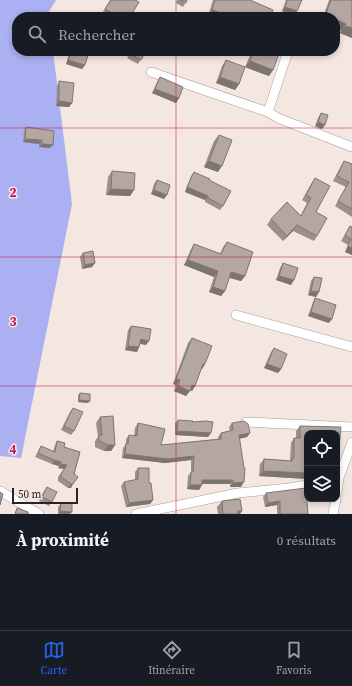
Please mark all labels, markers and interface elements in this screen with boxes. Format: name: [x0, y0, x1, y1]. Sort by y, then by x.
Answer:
search box: [12, 12, 340, 56]
icon: search: [26, 23, 48, 45]
text: Rechercher: [58, 24, 135, 45]
text: 2: [9, 184, 17, 201]
text: 3: [9, 313, 17, 330]
map controls: [304, 430, 340, 502]
button: locate: [304, 430, 340, 466]
text: 4: [9, 441, 17, 458]
button: layers: [304, 466, 340, 502]
scale bar: [12, 486, 78, 505]
text: 50 m: [18, 487, 41, 502]
text: À proximité: [16, 528, 109, 552]
text: 0 résultats: [277, 532, 336, 549]
tab: Carte: [41, 639, 67, 678]
tab: Itinéraire: [148, 639, 195, 678]
tab: Favoris: [276, 639, 311, 678]

